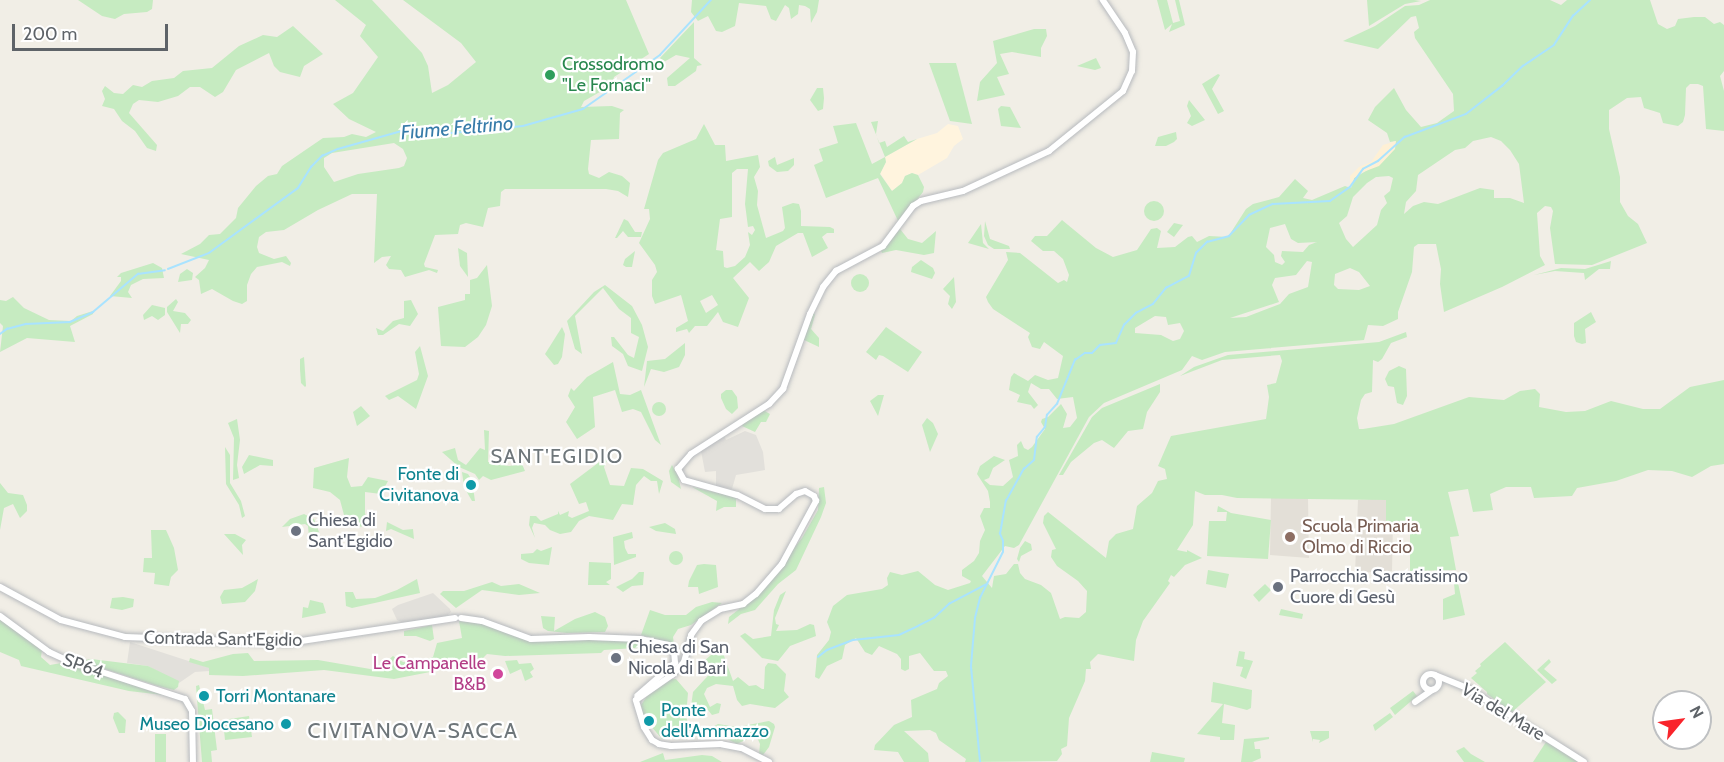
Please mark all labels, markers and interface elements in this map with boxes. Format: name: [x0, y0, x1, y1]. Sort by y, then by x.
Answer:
scale bar: [15, 12, 171, 50]
text: 200 m: [23, 23, 77, 45]
place label: Crossodromo "Le Fornaci": [562, 54, 664, 97]
marker: Crossodromo "Le Fornaci": [543, 68, 557, 82]
water label: Fiume Feltrino: [400, 111, 514, 145]
district label: SANT'EGIDIO: [490, 444, 624, 468]
place label: Fonte di Civitanova: [379, 464, 459, 506]
marker: Fonte di Civitanova: [464, 478, 478, 492]
place label: Chiesa di Sant'Egidio: [308, 510, 393, 552]
place label: Scuola Primaria Olmo di Riccio: [1302, 516, 1419, 558]
marker: Chiesa di Sant'Egidio: [289, 524, 303, 538]
marker: Scuola Primaria Olmo di Riccio: [1283, 530, 1297, 544]
place label: Parrocchia Sacratissimo Cuore di Gesù: [1290, 566, 1468, 608]
marker: Parrocchia Sacratissimo Cuore di Gesù: [1271, 580, 1285, 594]
street label: Contrada Sant'Egidio: [144, 627, 302, 651]
place label: Chiesa di San Nicola di Bari: [628, 637, 729, 680]
street label: SP64: [60, 649, 106, 683]
marker: Chiesa di San Nicola di Bari: [609, 651, 623, 665]
place label: Le Campanelle B&B: [373, 653, 486, 696]
marker: Le Campanelle B&B: [491, 667, 505, 681]
street label: Via del Mare: [1457, 679, 1549, 745]
place label: Torri Montanare: [216, 685, 336, 707]
marker: Torri Montanare: [197, 689, 211, 703]
north arrow: [1652, 690, 1712, 750]
place label: Ponte dell'Ammazzo: [661, 700, 769, 742]
text: N: [1685, 702, 1707, 722]
place label: Museo Diocesano: [140, 713, 274, 735]
marker: Ponte dell'Ammazzo: [642, 714, 656, 728]
marker: Museo Diocesano: [279, 717, 293, 731]
district label: CIVITANOVA-SACCA: [308, 718, 518, 744]

